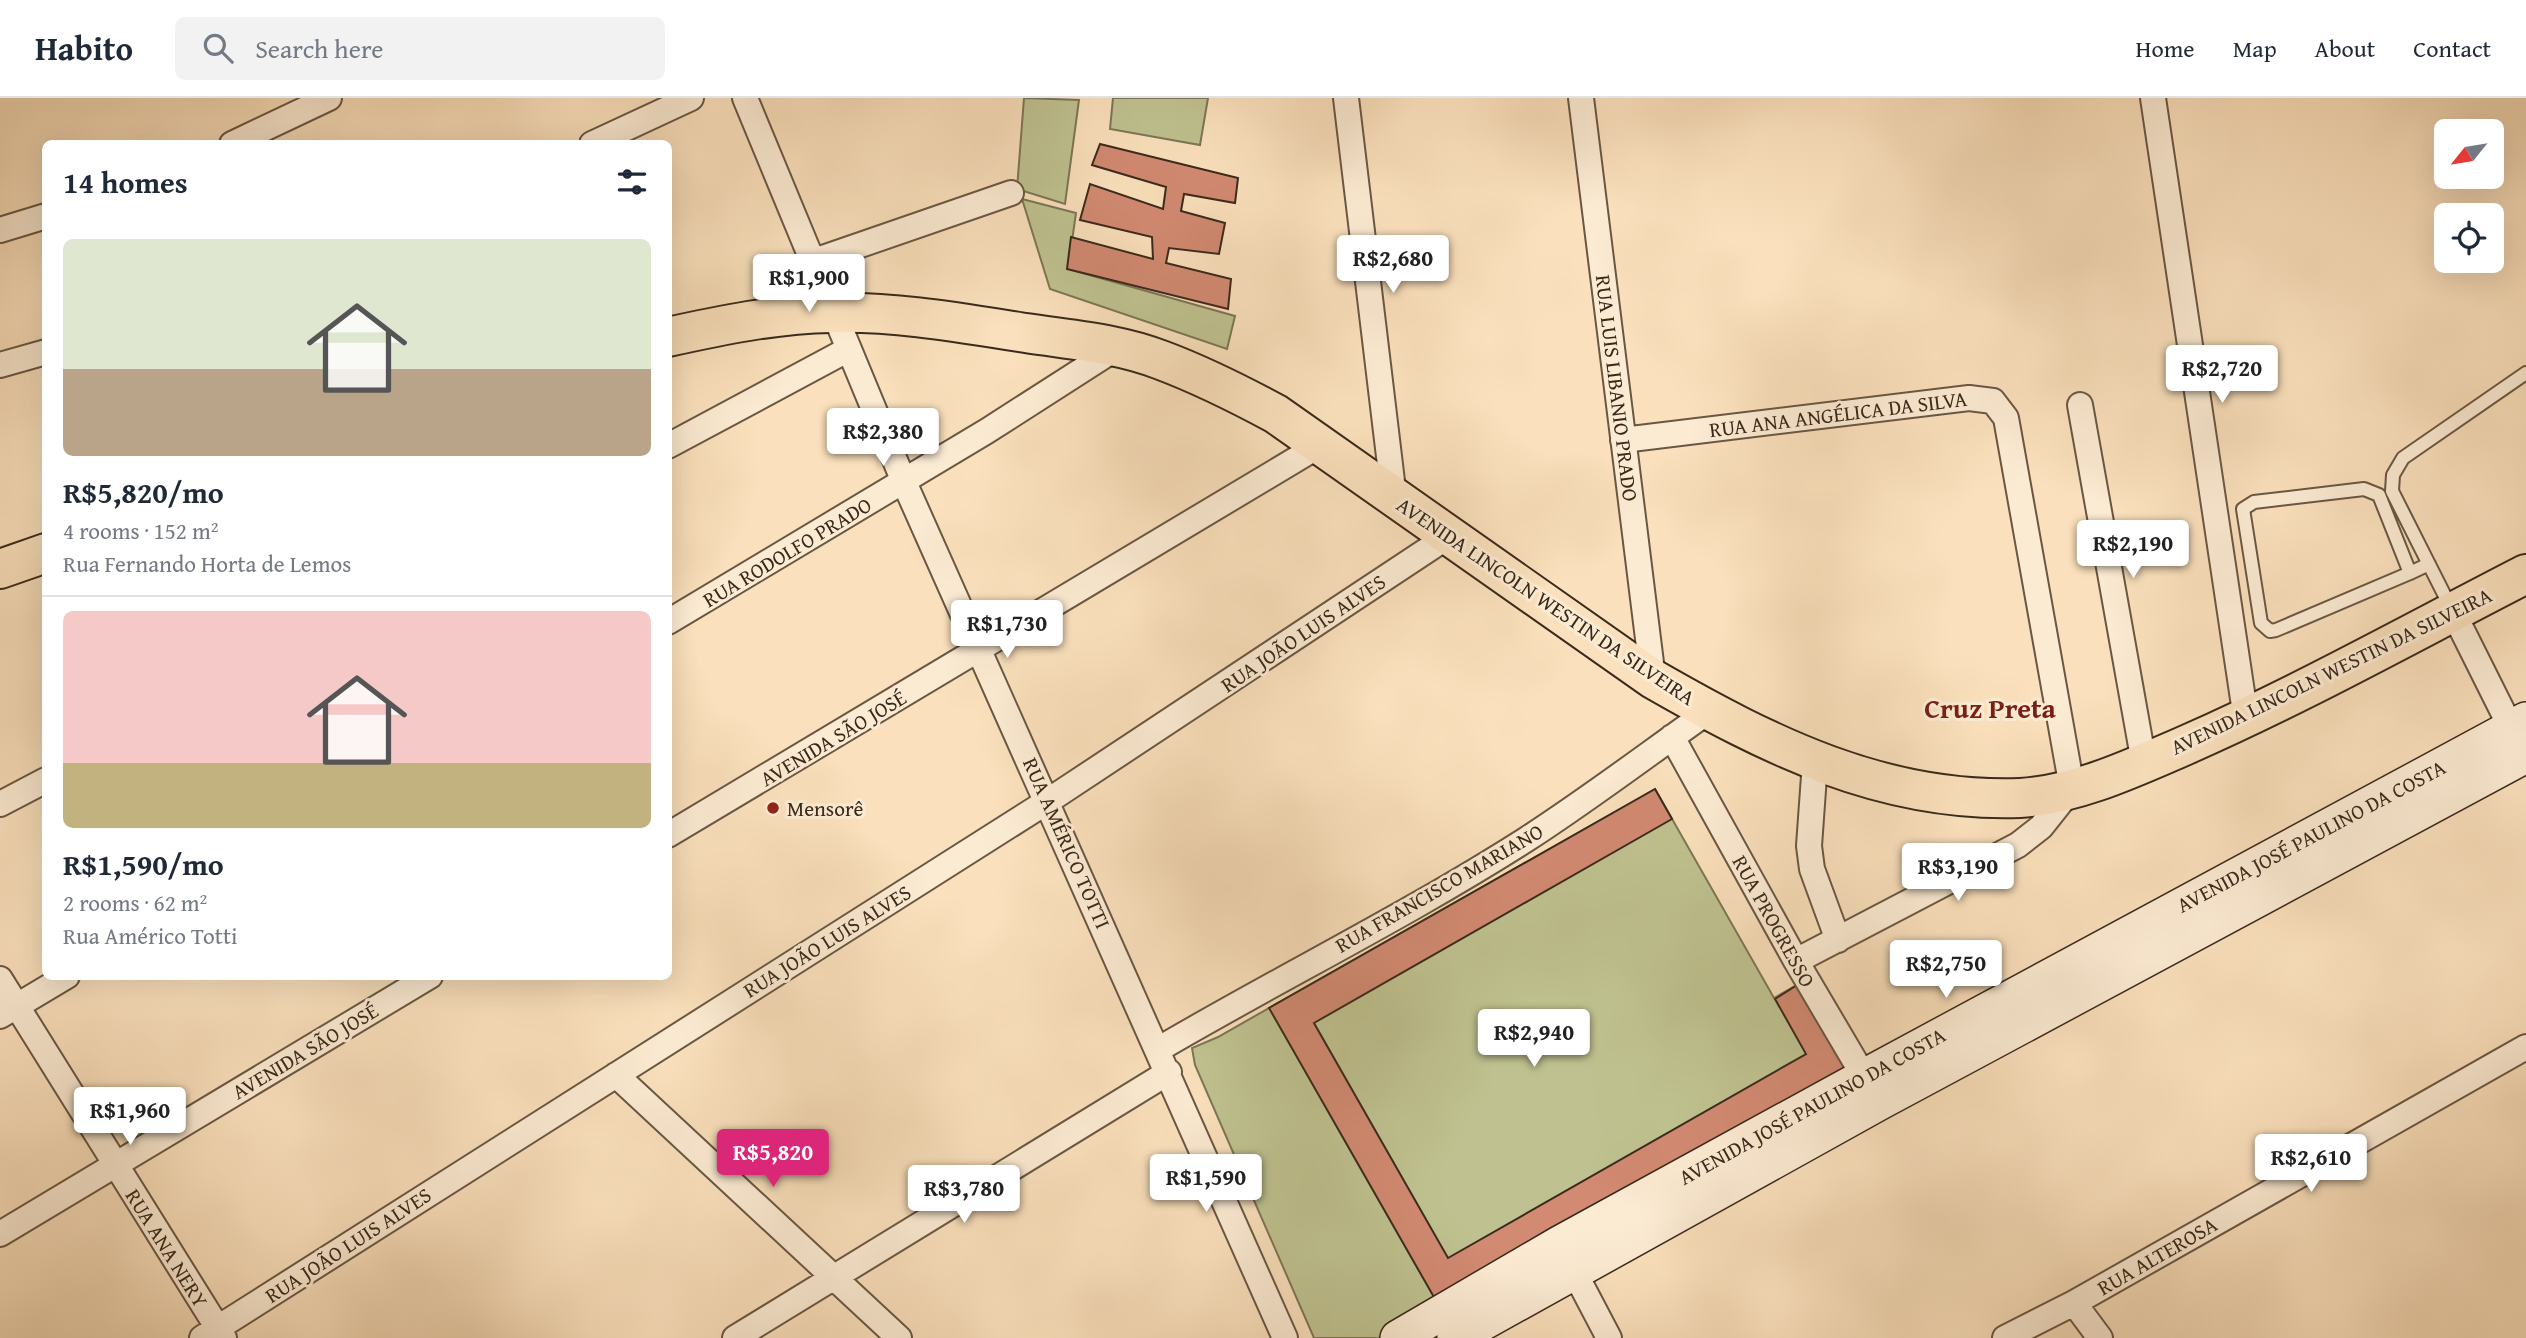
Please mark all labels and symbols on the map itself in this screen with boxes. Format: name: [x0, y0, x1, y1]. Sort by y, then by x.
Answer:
north arrow: [2434, 119, 2504, 189]
pin: R$2,680: [1328, 236, 1458, 295]
pin: R$1,900: [744, 254, 874, 314]
street label: RUA LUIS LIBANIO PRADO: [1588, 273, 1646, 503]
pin: R$2,720: [2157, 345, 2287, 405]
street label: RUA ANA ANGÉLICA DA SILVA: [1707, 383, 1969, 445]
pin: R$2,380: [818, 408, 948, 468]
street label: RUA RODOLFO PRADO: [697, 489, 877, 615]
street label: AVENIDA LINCOLN WESTIN DA SILVEIRA: [1391, 489, 1702, 713]
pin: R$2,190: [2068, 520, 2198, 580]
street label: RUA JOÃO LUIS ALVES: [1214, 566, 1392, 700]
street label: AVENIDA LINCOLN WESTIN DA SILVEIRA: [2165, 579, 2497, 763]
pin: R$1,730: [942, 601, 1072, 660]
street label: AVENIDA SÃO JOSÉ: [754, 682, 912, 794]
district label: Cruz Preta: [1924, 687, 2056, 728]
street label: RUA AMÉRICO TOTTI: [1015, 752, 1119, 934]
street label: AVENIDA JOSÉ PAULINO DA COSTA: [2171, 752, 2451, 920]
place label: Mensorê: [787, 793, 864, 824]
marker: Mensorê: [765, 800, 781, 816]
street label: RUA FRANCISCO MARIANO: [1329, 816, 1549, 960]
pin: R$3,190: [1893, 844, 2023, 903]
street label: RUA PROGRESSO: [1725, 849, 1823, 993]
street label: RUA JOÃO LUIS ALVES: [737, 877, 917, 1005]
pin: R$2,750: [1881, 940, 2011, 1000]
street label: AVENIDA SÃO JOSÉ: [226, 995, 384, 1107]
pin: R$2,940: [1469, 1010, 1599, 1069]
street label: AVENIDA JOSÉ PAULINO DA COSTA: [1673, 1019, 1951, 1192]
pin: R$1,960: [65, 1088, 195, 1147]
pin: R$5,820: [708, 1130, 838, 1189]
pin: R$2,610: [2246, 1134, 2376, 1194]
pin: R$1,590: [1141, 1154, 1271, 1214]
pin: R$3,780: [899, 1166, 1029, 1225]
street label: RUA JOÃO LUIS ALVES: [259, 1179, 437, 1311]
street label: RUA ANA NERY: [118, 1182, 216, 1314]
street label: RUA ALTEROSA: [2091, 1209, 2223, 1303]

